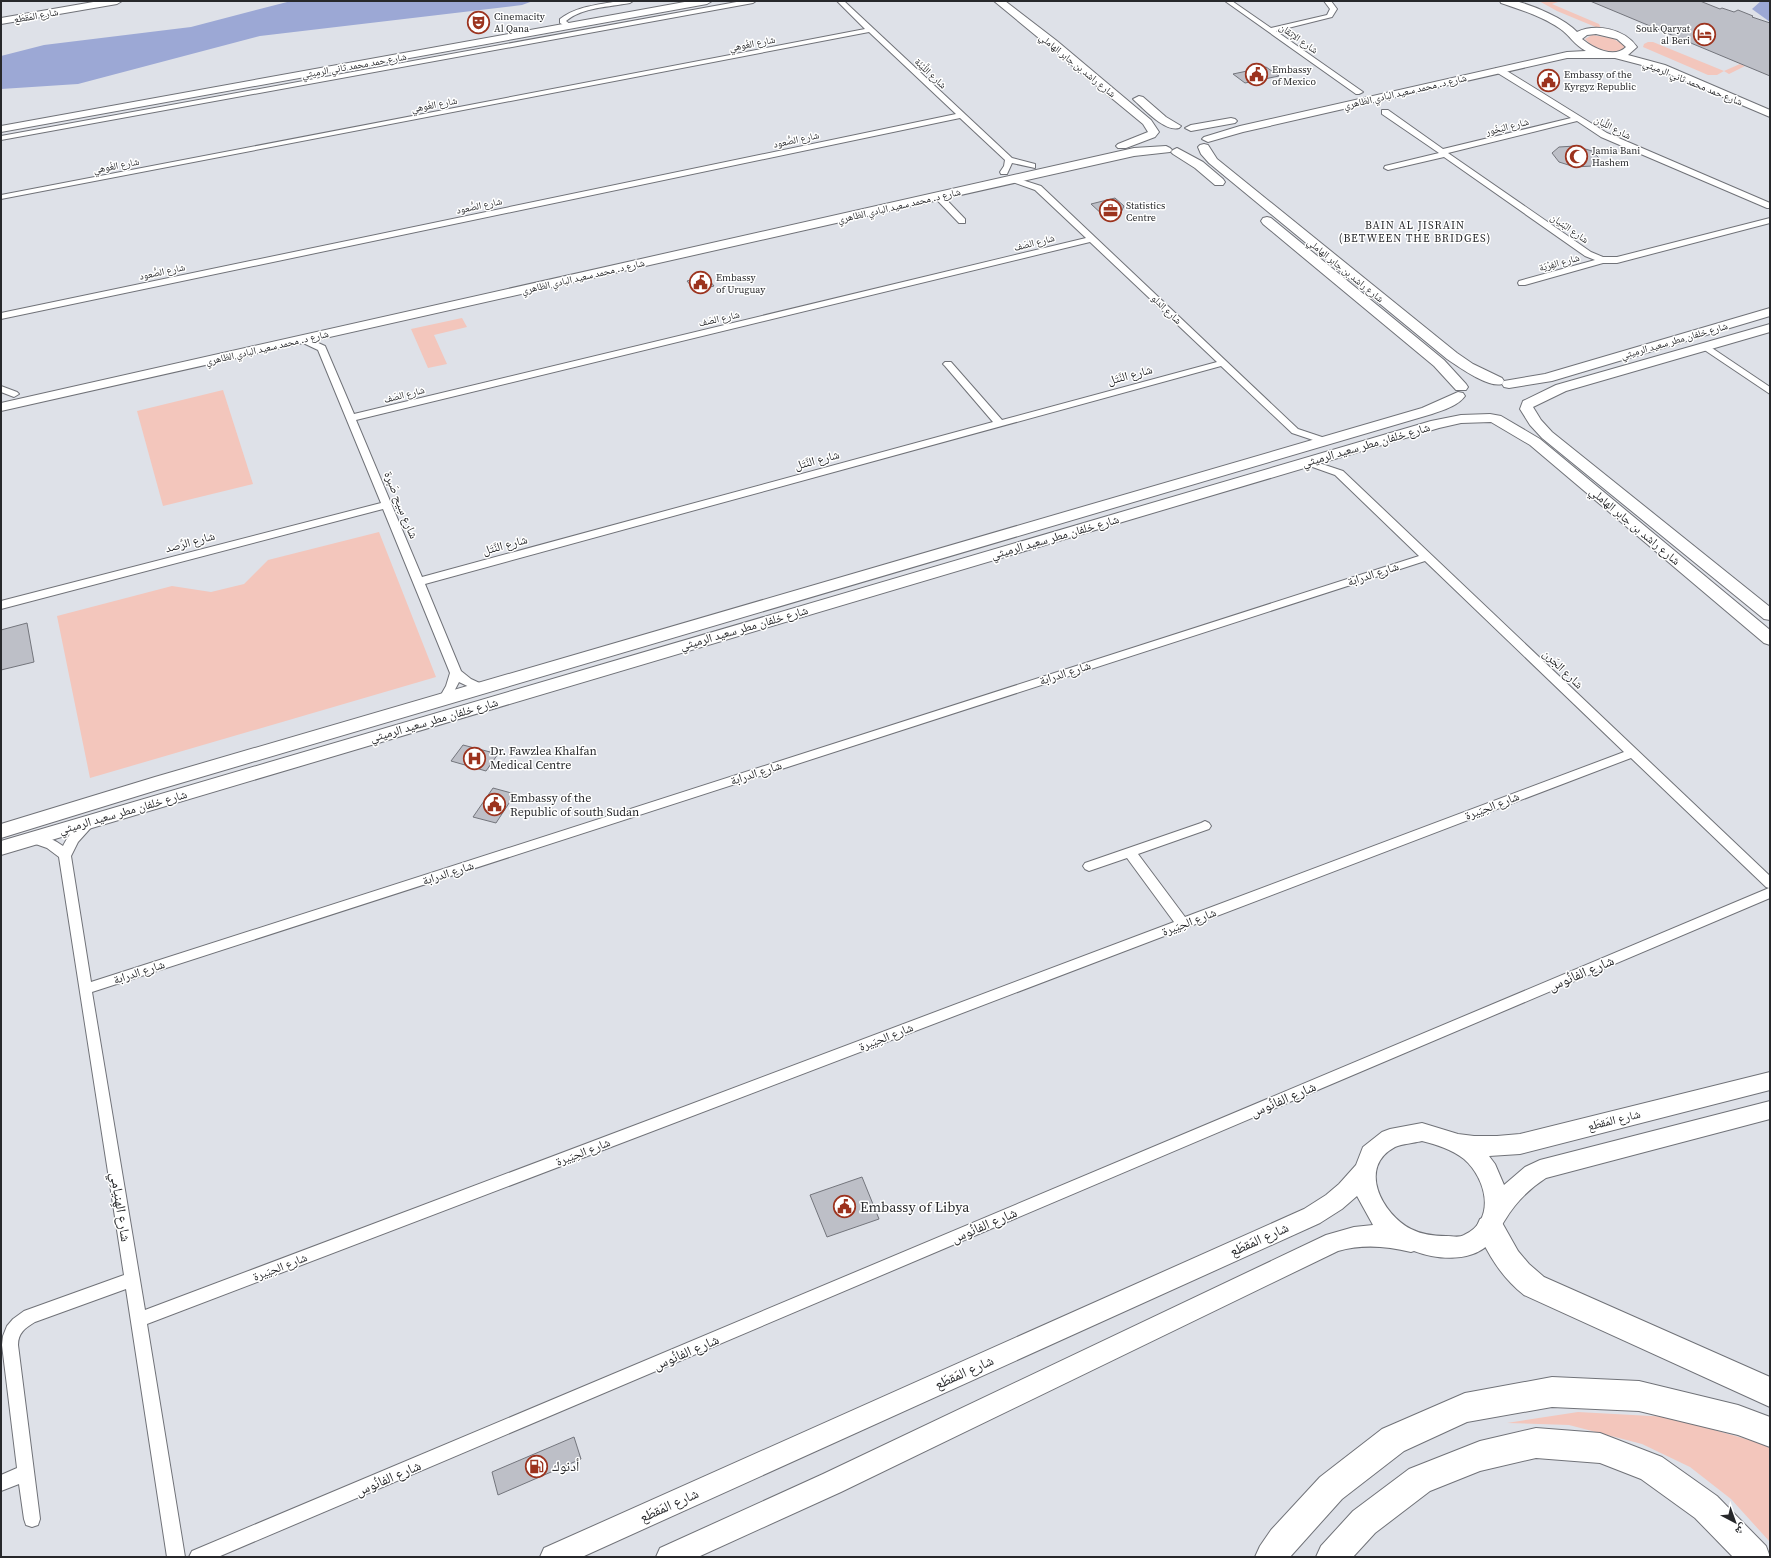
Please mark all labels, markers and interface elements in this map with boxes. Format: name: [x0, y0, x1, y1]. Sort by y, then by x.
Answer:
street label: شارع المَقطَع: [13, 5, 60, 26]
theatre icon: Cinemacity Al Qana: [466, 9, 492, 35]
place label: Cinemacity Al Qana: [494, 10, 546, 35]
street label: شارع الإتقان: [1277, 20, 1321, 57]
hotel icon: Souk Qaryat al Beri: [1692, 21, 1718, 47]
place label: Souk Qaryat al Beri: [1636, 22, 1691, 47]
street label: شارع راشد بن جابر الهاملي: [1036, 30, 1119, 102]
street label: شارع الغُوهي: [728, 33, 777, 56]
street label: شارع حمد محمد ثاني الرميثي: [301, 50, 408, 83]
street label: شارع اللَّيْنَة: [912, 55, 950, 92]
street label: شارع حمد محمد ثاني الرميثي: [1640, 57, 1745, 110]
public building icon: Embassy of Mexico: [1243, 62, 1269, 88]
place label: Embassy of Mexico: [1272, 63, 1316, 88]
public building icon: Embassy of the Kyrgyz Republic: [1535, 67, 1561, 93]
place label: Embassy of the Kyrgyz Republic: [1564, 68, 1636, 93]
street label: شارع د. محمد سعيد البادي الظاهري: [1342, 71, 1469, 113]
street label: شارع الغُوهي: [410, 94, 459, 117]
street label: شارع اللِّبان: [1592, 113, 1634, 142]
street label: شارع البَخُور: [1483, 115, 1530, 138]
street label: شارع الصُّعود: [772, 128, 821, 151]
mosque icon: Jamia Bani Hashem: [1563, 143, 1589, 169]
place label: Jamia Bani Hashem: [1591, 144, 1640, 169]
street label: شارع الغُوهي: [92, 155, 141, 178]
street label: شارع د. محمد سعيد البادي الظاهري: [836, 185, 963, 227]
street label: شارع الصُّعود: [455, 194, 504, 217]
office icon: Statistics Centre: [1097, 198, 1123, 224]
place label: Statistics Centre: [1126, 199, 1165, 224]
street label: شارع البُنيان: [1548, 211, 1592, 246]
district label: BAIN AL JISRAIN (BETWEEN THE BRIDGES): [1339, 218, 1491, 246]
street label: شارع الصَف: [1012, 231, 1056, 254]
street label: شارع راشد بن جابر الهاملي: [1304, 235, 1387, 307]
street label: شارع الفِرْيَة: [1537, 251, 1581, 274]
street label: شارع د. محمد سعيد البادي الظاهري: [520, 256, 647, 298]
street label: شارع الصُّعود: [138, 260, 187, 283]
public building icon: Embassy of Uruguay: [687, 270, 713, 296]
place label: Embassy of Uruguay: [716, 271, 766, 296]
street label: شارع الدلو: [1149, 292, 1185, 327]
street label: شارع الصَف: [697, 307, 741, 330]
street label: شارع خلفان مطر سعيد الرميثي: [1619, 319, 1730, 363]
street label: شارع د. محمد سعيد البادي الظاهري: [204, 327, 331, 369]
street label: شارع النَّتَل: [1106, 361, 1154, 389]
street label: شارع الصَف: [382, 383, 426, 406]
street label: شارع خلفان مطر سعيد الرميثي: [1300, 419, 1433, 473]
street label: شارع النَّتَل: [793, 446, 841, 474]
street label: شارع سِيح صَبرة: [380, 469, 422, 541]
street label: شارع راشد بن جابر الهاملي: [1585, 483, 1684, 570]
street label: شارع خلفان مطر سعيد الرميثي: [989, 511, 1122, 565]
street label: شارع الرَّصد: [163, 528, 217, 556]
street label: شارع النَّتَل: [481, 531, 529, 559]
street label: شارع الدرابة: [1345, 558, 1401, 590]
street label: شارع خلفان مطر سعيد الرميثي: [678, 602, 811, 656]
street label: شارع الجَرن: [1539, 646, 1587, 692]
street label: شارع الدرابة: [1037, 657, 1093, 689]
street label: شارع خلفان مطر سعيد الرميثي: [368, 694, 501, 748]
place label: Dr. Fawzlea Khalfan Medical Centre: [490, 743, 597, 773]
hospital icon: Dr. Fawzlea Khalfan Medical Centre: [461, 745, 487, 771]
street label: شارع الدرابة: [728, 757, 784, 789]
street label: شارع خلفان مطر سعيد الرميثي: [57, 786, 190, 840]
street label: شارع الحِيَيرة: [1462, 788, 1522, 824]
place label: Embassy of the Republic of south Sudan: [510, 790, 639, 820]
public building icon: Embassy of the Republic of south Sudan: [481, 792, 507, 818]
street label: شارع الدرابة: [420, 857, 476, 889]
street label: شارع الحِيَيرة: [1159, 904, 1219, 940]
street label: شارع الفانُوس: [1545, 950, 1617, 996]
street label: شارع الدرابة: [111, 956, 167, 988]
street label: شارع الحِيَيرة: [856, 1019, 916, 1055]
street label: شارع الفانُوس: [1247, 1076, 1319, 1122]
street label: شارع المَقطَع: [1586, 1106, 1642, 1134]
street label: شارع الحِيَيرة: [553, 1134, 613, 1170]
street label: شارع الهِنيامِي: [104, 1171, 136, 1243]
public building icon: Embassy of Libya: [832, 1194, 858, 1220]
place label: Embassy of Libya: [860, 1197, 970, 1217]
street label: شارع الفانُوس: [948, 1202, 1020, 1248]
street label: شارع المَقطَع: [1226, 1217, 1292, 1261]
street label: شارع الحِيَيرة: [250, 1249, 310, 1285]
street label: شارع الفانُوس: [650, 1329, 722, 1375]
street label: شارع المَقطَع: [931, 1350, 997, 1394]
fuel station icon: أدنوك: [523, 1453, 549, 1479]
street label: شارع الفانُوس: [352, 1455, 424, 1501]
place label: أدنوك: [552, 1456, 579, 1476]
street label: شارع المَقطَع: [636, 1483, 702, 1527]
north arrow: [1715, 1502, 1755, 1542]
text: ش: [1732, 1520, 1751, 1539]

